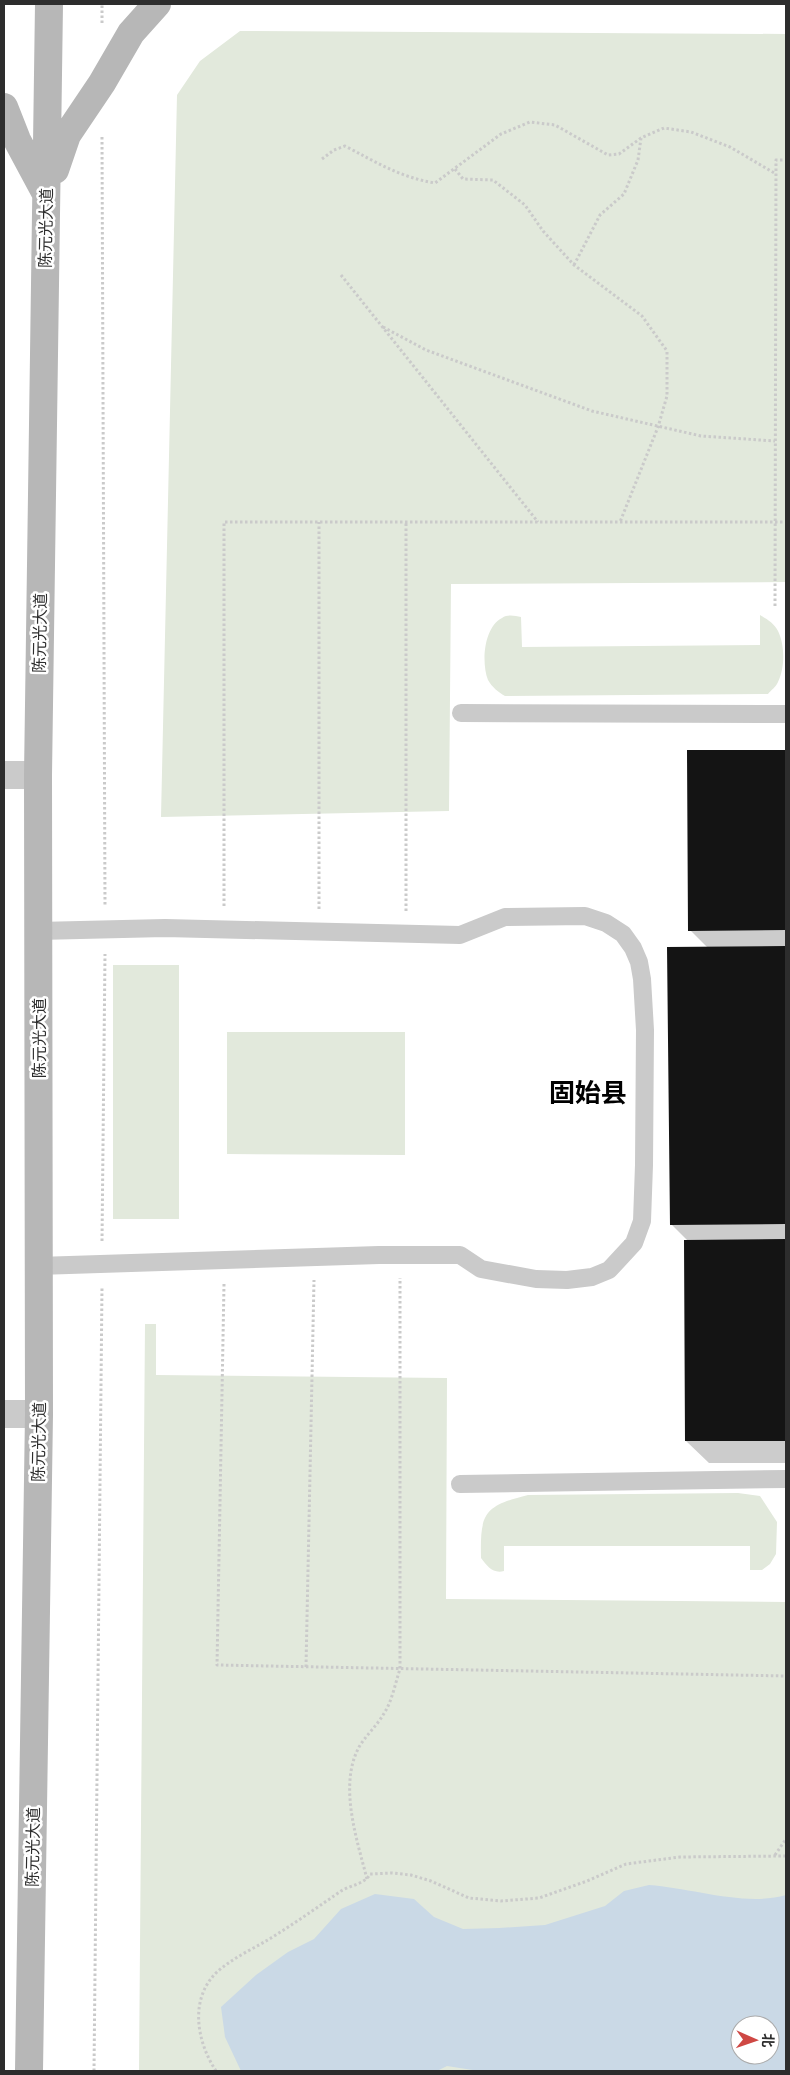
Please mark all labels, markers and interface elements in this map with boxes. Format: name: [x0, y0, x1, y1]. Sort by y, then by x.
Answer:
street label: 陈元光大道: [36, 188, 56, 268]
street label: 陈元光大道: [30, 593, 50, 673]
street label: 陈元光大道: [30, 998, 49, 1078]
district label: 固始县: [549, 1078, 627, 1108]
street label: 陈元光大道: [29, 1402, 49, 1482]
street label: 陈元光大道: [23, 1807, 43, 1887]
north arrow: [730, 2015, 780, 2065]
text: 北: [760, 2033, 776, 2048]

